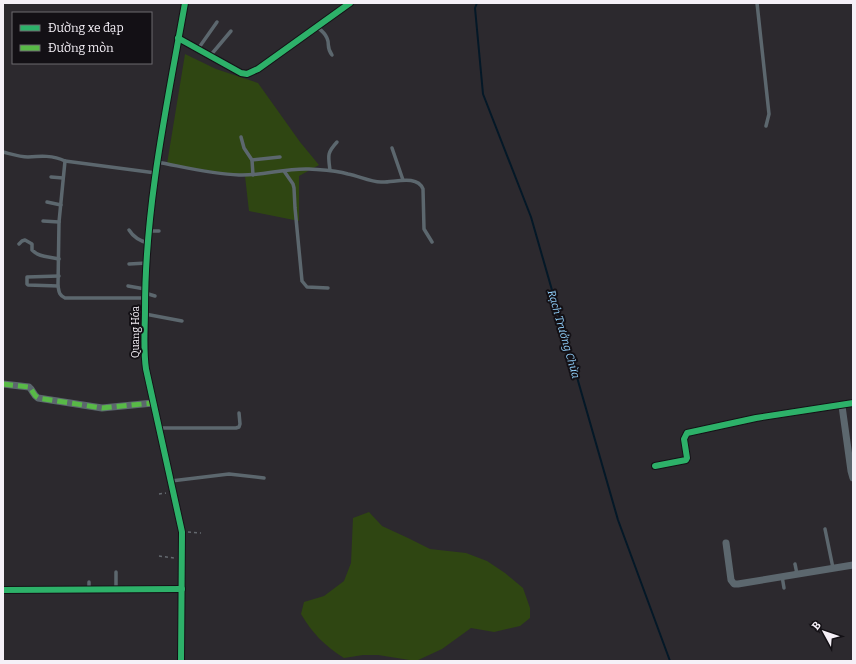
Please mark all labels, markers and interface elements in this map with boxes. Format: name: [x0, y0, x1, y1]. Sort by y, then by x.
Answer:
legend: [12, 12, 152, 64]
text: Đường xe đạp: [48, 21, 124, 35]
text: Đường mòn: [48, 41, 114, 55]
water label: Rạch Trưởng Chừa: [545, 288, 582, 380]
street label: Quang Hóa: [130, 305, 142, 358]
north arrow: [804, 612, 844, 652]
text: B: [809, 619, 824, 633]

